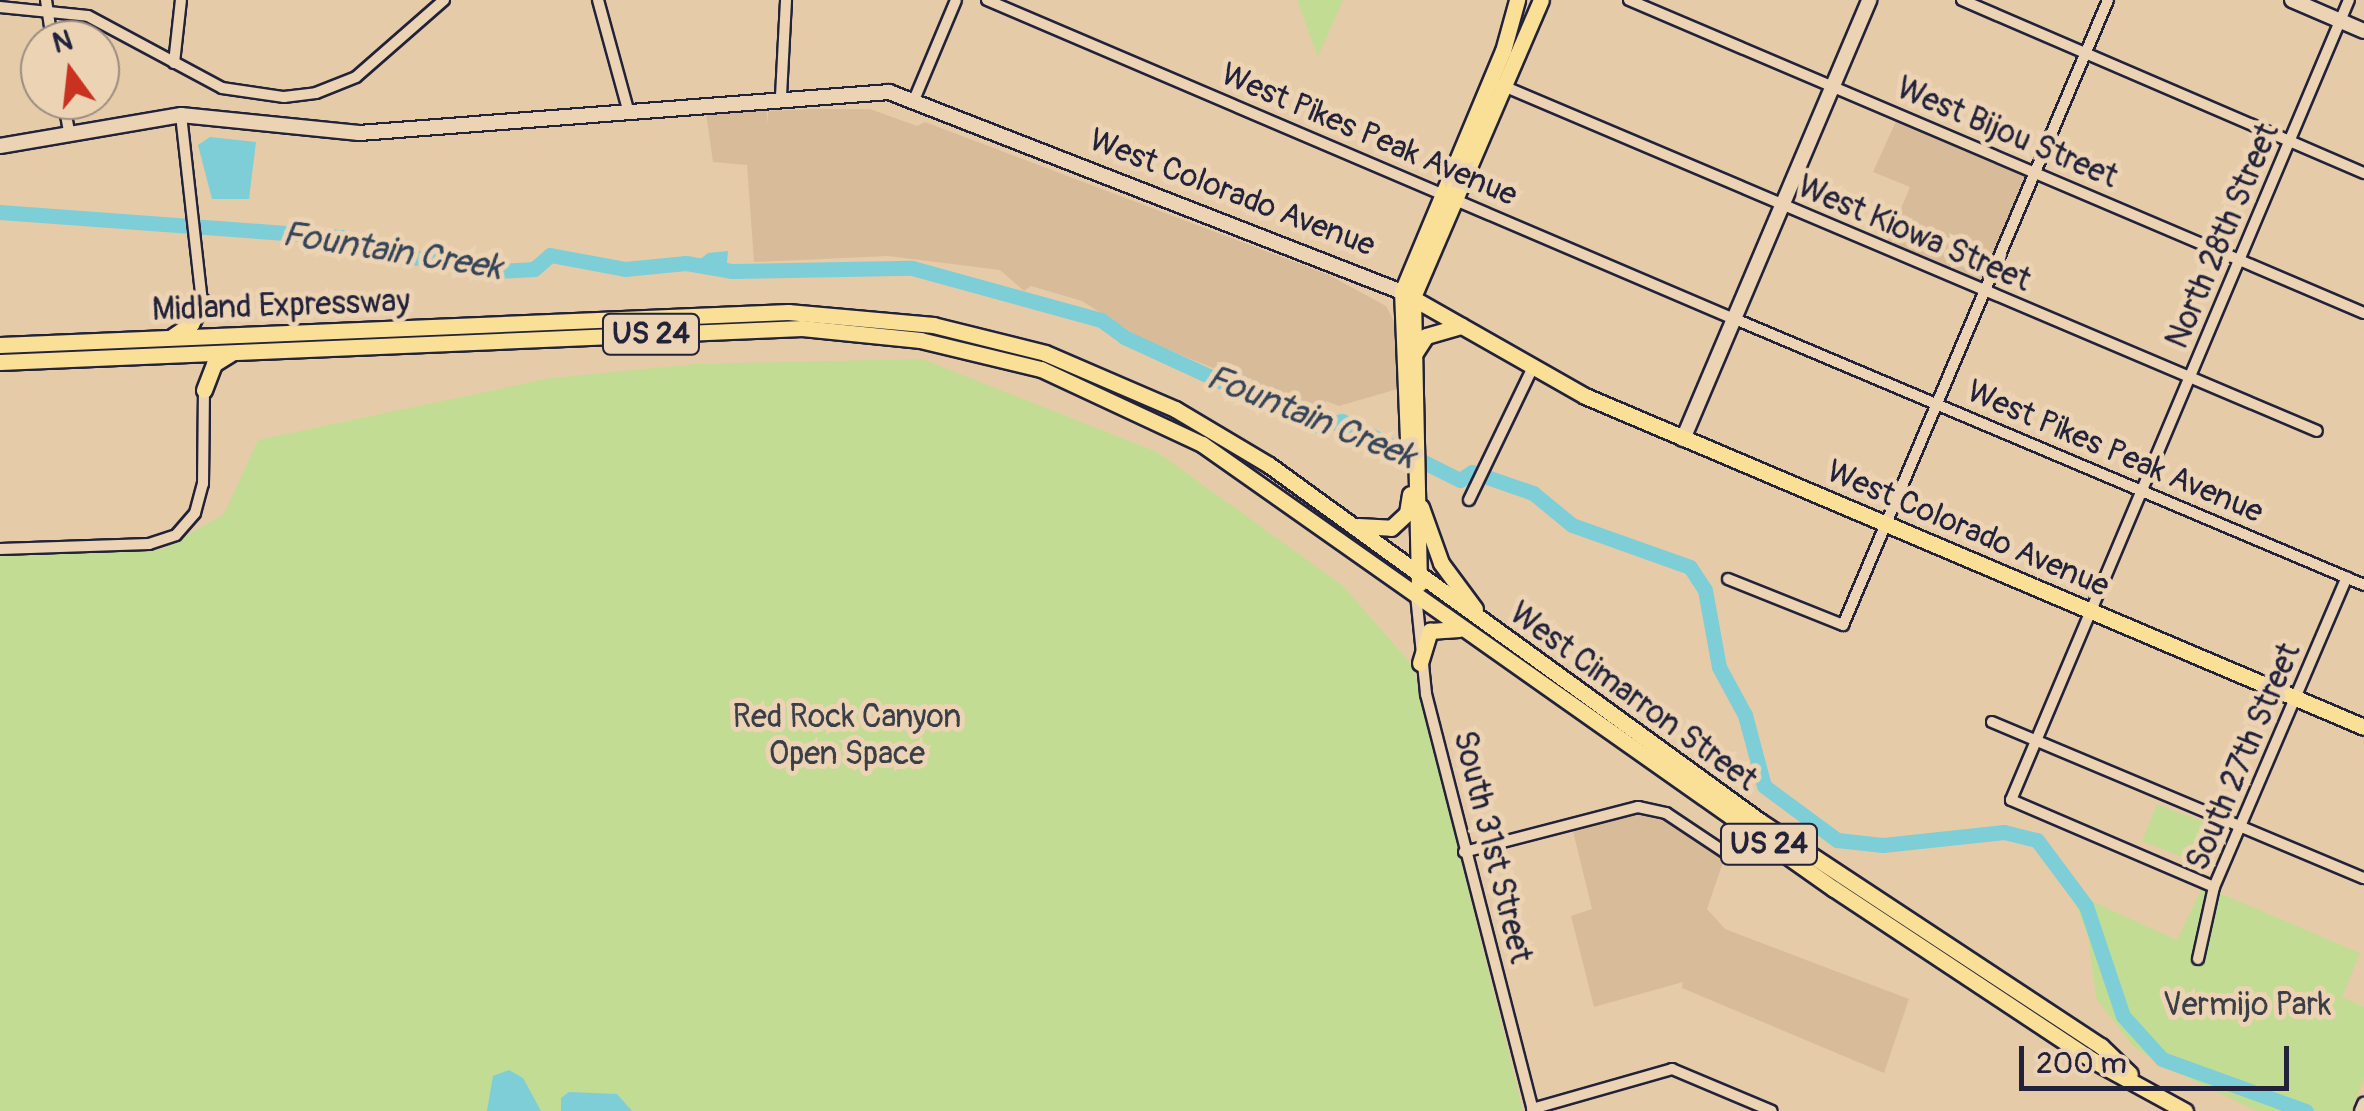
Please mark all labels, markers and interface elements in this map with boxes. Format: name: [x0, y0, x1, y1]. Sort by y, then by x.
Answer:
north arrow: [20, 20, 120, 120]
text: N: [49, 23, 76, 62]
street label: West Pikes Peak Avenue: [1215, 55, 1523, 215]
street label: West Bijou Street: [1891, 69, 2123, 197]
street label: North 28th Street: [2158, 118, 2288, 354]
street label: West Colorado Avenue: [1084, 121, 1380, 265]
street label: West Kiowa Street: [1792, 168, 2036, 300]
water label: Fountain Creek: [279, 213, 505, 289]
street label: Midland Expressway: [151, 282, 411, 330]
road number: US 24: [601, 309, 701, 359]
water label: Fountain Creek: [1201, 356, 1421, 478]
street label: West Pikes Peak Avenue: [1961, 372, 2269, 532]
street label: West Colorado Avenue: [1821, 452, 2115, 606]
street label: West Cimarron Street: [1502, 594, 1764, 800]
street label: South 27th Street: [2179, 638, 2309, 876]
park label: Red Rock Canyon Open Space: [733, 699, 961, 774]
street label: South 31st Street: [1445, 727, 1539, 967]
road number: US 24: [1719, 819, 1819, 869]
park label: Vermijo Park: [2163, 986, 2331, 1024]
scale bar: [2024, 1026, 2294, 1088]
text: 200 m: [2036, 1045, 2127, 1082]

